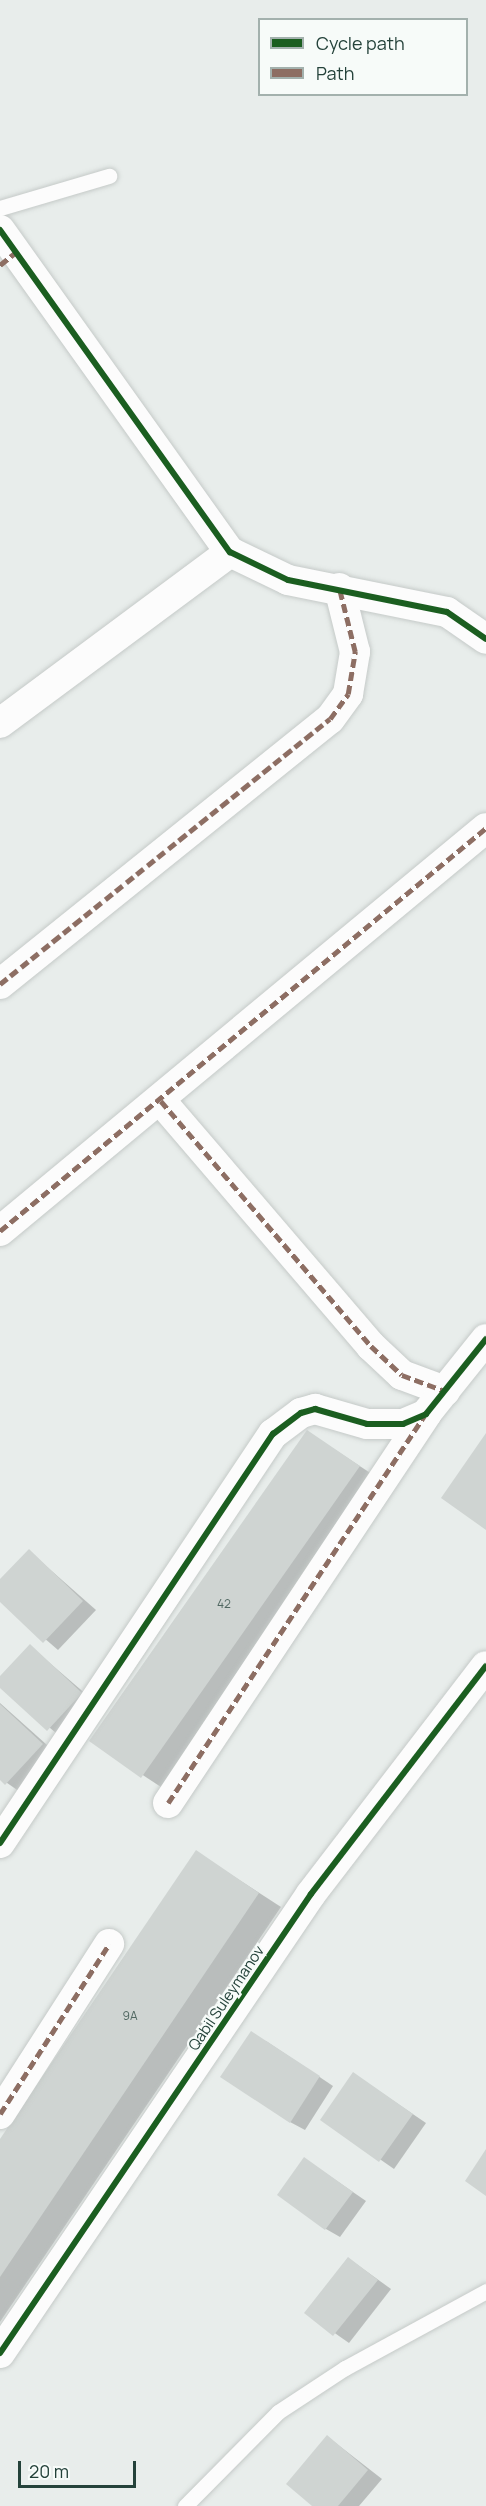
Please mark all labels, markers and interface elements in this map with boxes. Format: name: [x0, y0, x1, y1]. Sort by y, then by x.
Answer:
legend: [258, 18, 468, 96]
text: Cycle path: [316, 31, 405, 55]
text: Path: [316, 61, 354, 85]
house number: 42: [217, 1597, 231, 1611]
street label: Qabil Suleymanov: [184, 1942, 268, 2054]
house number: 9A: [122, 2009, 138, 2023]
scale bar: [21, 2449, 140, 2487]
text: 20 m: [29, 2459, 69, 2483]

